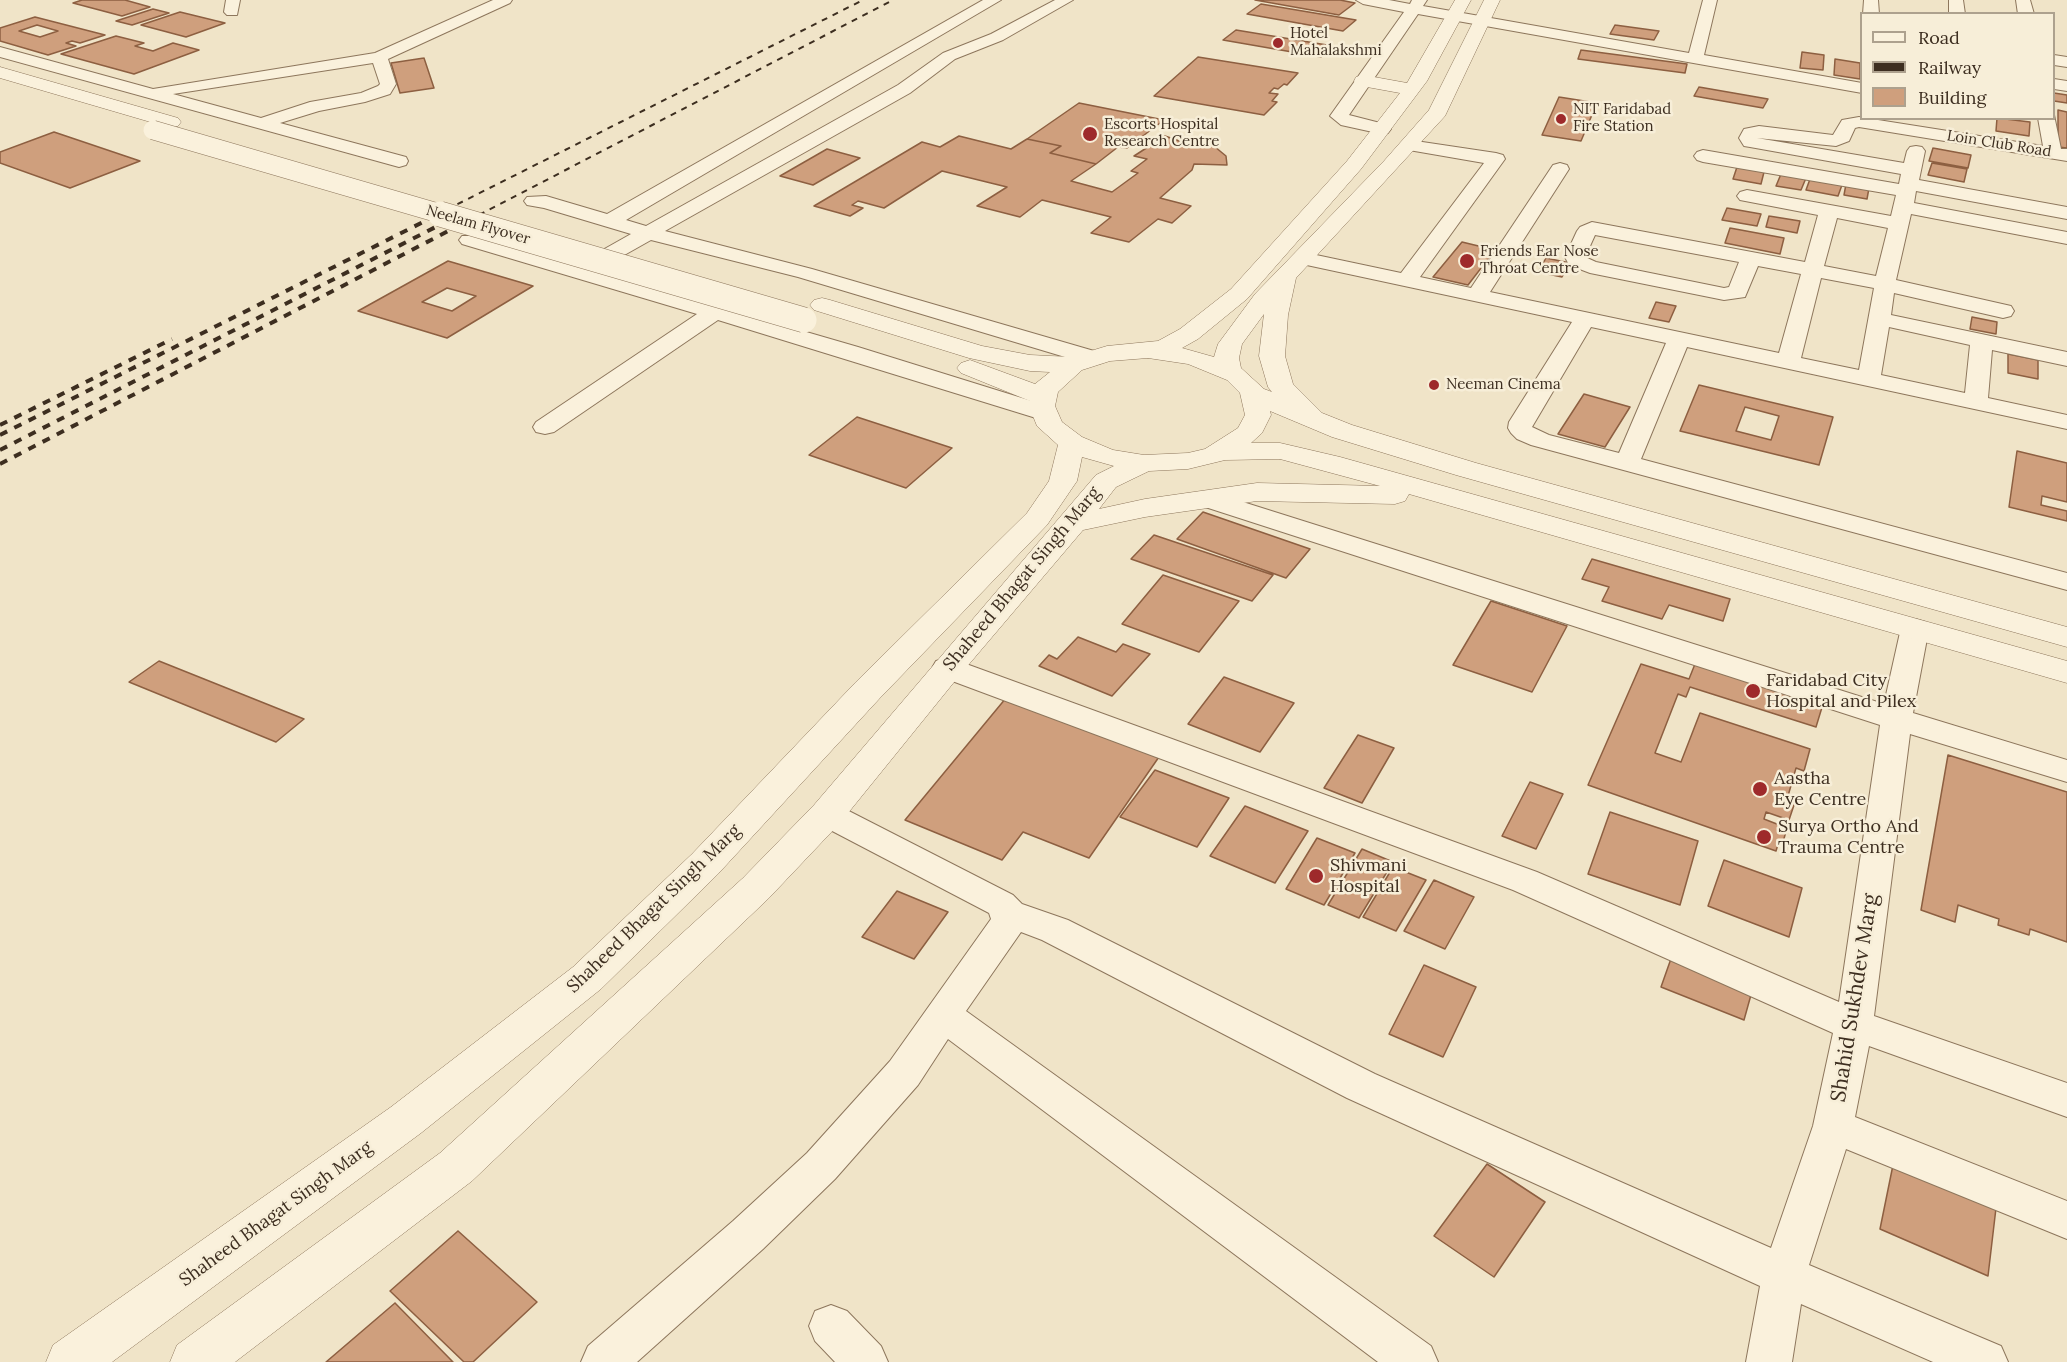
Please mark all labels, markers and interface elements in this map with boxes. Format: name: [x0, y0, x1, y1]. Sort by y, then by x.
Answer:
legend: [1860, 12, 2055, 120]
place label: Hotel Mahalakshmi: [1290, 25, 1382, 60]
text: Road: [1918, 26, 1960, 49]
marker: Hotel Mahalakshmi: [1271, 36, 1285, 50]
text: Railway: [1918, 56, 1981, 79]
text: Building: [1918, 86, 1986, 109]
place label: NIT Faridabad Fire Station: [1573, 101, 1671, 136]
marker: NIT Faridabad Fire Station: [1554, 112, 1568, 126]
place label: Escorts Hospital Research Centre: [1104, 116, 1219, 151]
marker: Escorts Hospital Research Centre: [1081, 125, 1099, 143]
street label: Loin Club Road: [1945, 127, 2053, 161]
street label: Neelam Flyover: [424, 202, 532, 248]
place label: Friends Ear Nose Throat Centre: [1480, 243, 1599, 278]
marker: Friends Ear Nose Throat Centre: [1458, 252, 1476, 270]
place label: Neeman Cinema: [1446, 376, 1561, 394]
marker: Neeman Cinema: [1427, 378, 1441, 392]
street label: Shaheed Bhagat Singh Marg: [939, 483, 1105, 675]
place label: Faridabad City Hospital and Pilex: [1766, 670, 1916, 712]
marker: Faridabad City Hospital and Pilex: [1744, 682, 1762, 700]
place label: Aastha Eye Centre: [1774, 768, 1866, 810]
marker: Aastha Eye Centre: [1751, 780, 1769, 798]
place label: Surya Ortho And Trauma Centre: [1778, 816, 1919, 858]
street label: Shaheed Bhagat Singh Marg: [563, 820, 745, 998]
marker: Surya Ortho And Trauma Centre: [1755, 828, 1773, 846]
place label: Shivmani Hospital: [1330, 855, 1406, 898]
marker: Shivmani Hospital: [1307, 867, 1325, 885]
street label: Shahid Sukhdev Marg: [1826, 892, 1884, 1104]
street label: Shaheed Bhagat Singh Marg: [175, 1137, 377, 1291]

